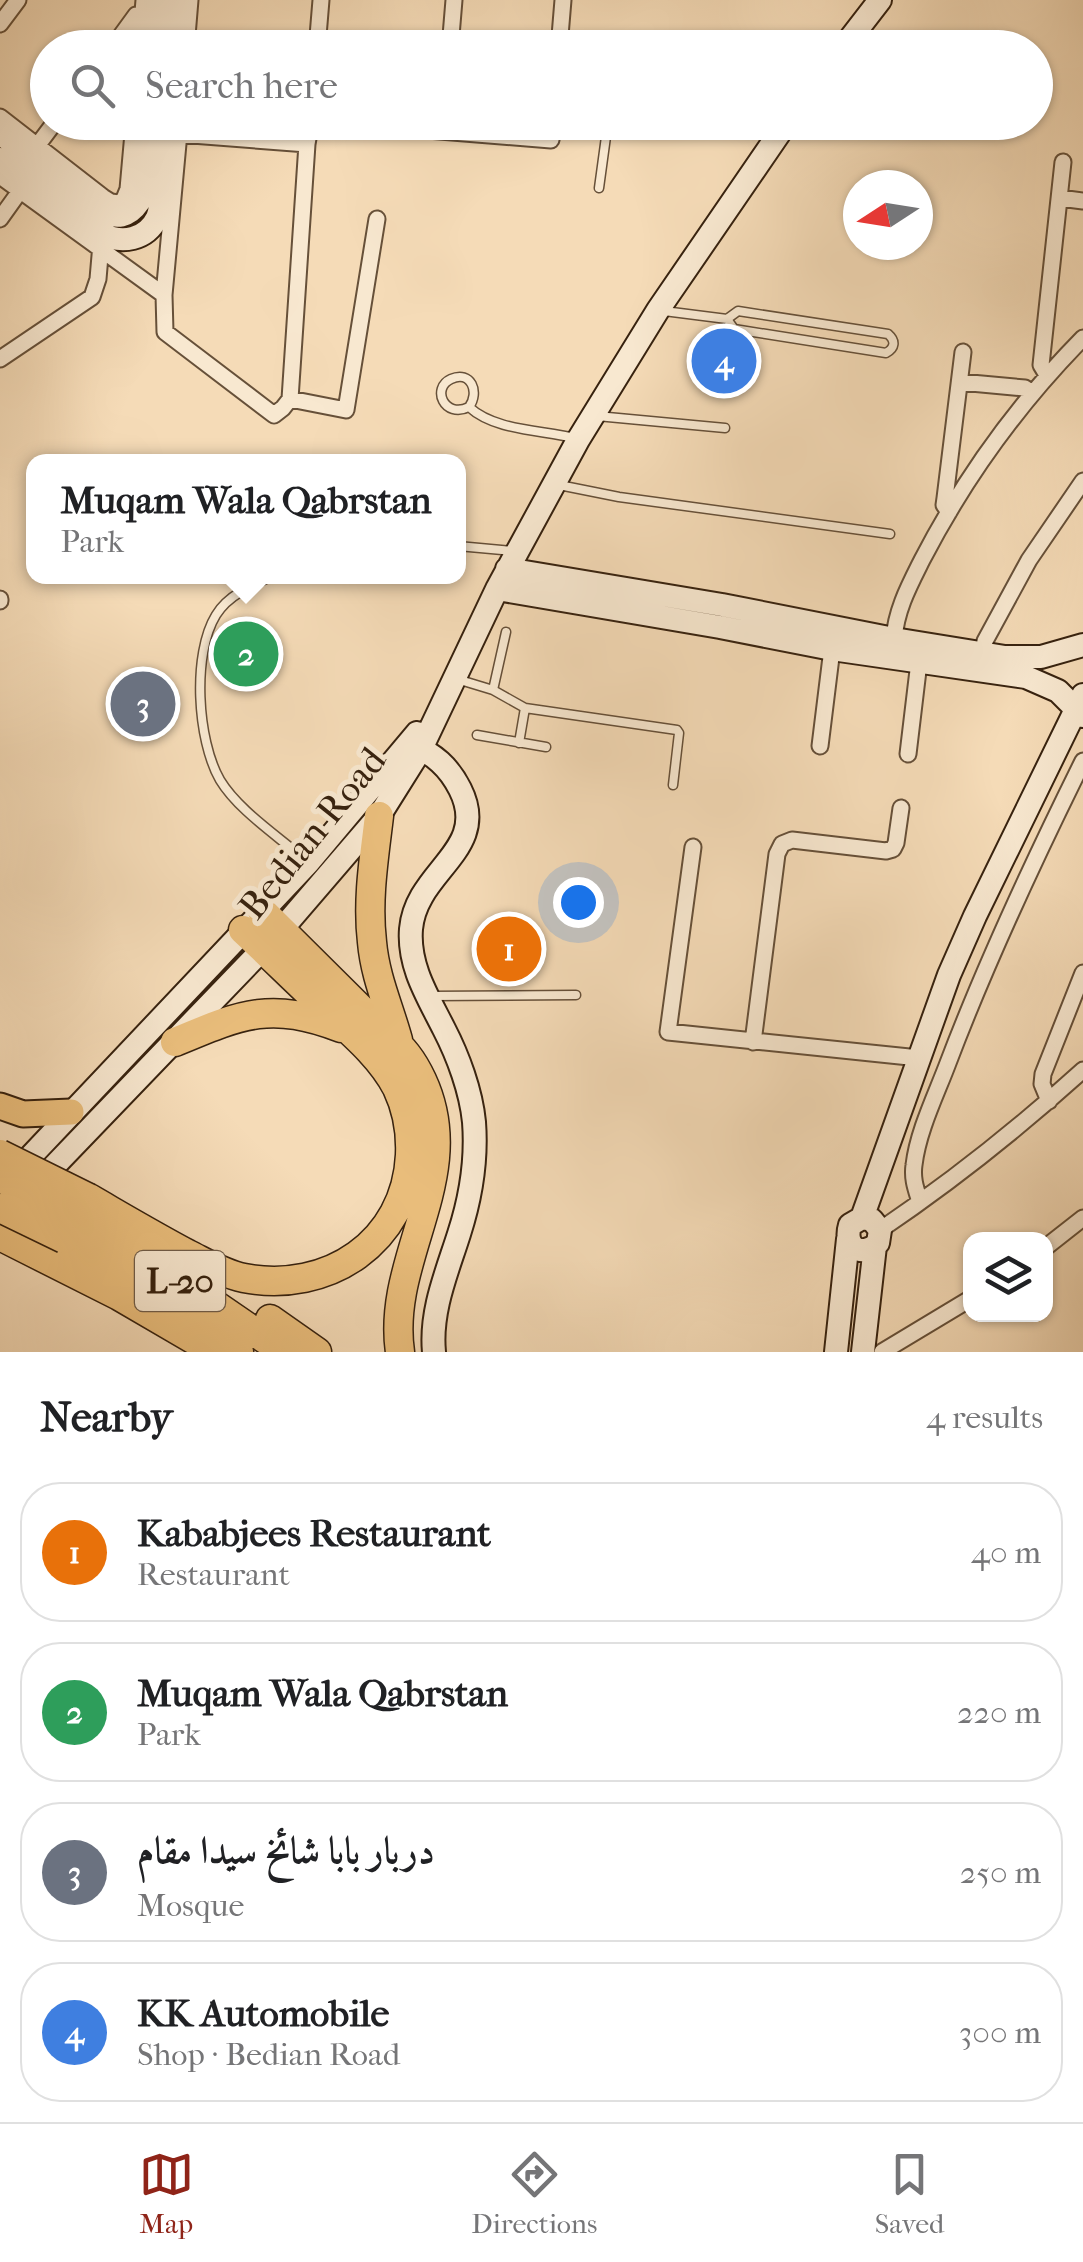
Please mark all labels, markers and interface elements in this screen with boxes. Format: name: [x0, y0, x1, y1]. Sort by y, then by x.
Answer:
search box: [30, 30, 1053, 140]
icon: search: [65, 58, 120, 113]
text: Search here: [145, 63, 338, 108]
north arrow: [843, 170, 933, 260]
pin: 4: [692, 324, 756, 398]
popup: [26, 454, 466, 584]
text: Muqam Wala Qabrstan: [60, 478, 432, 523]
text: Park: [60, 523, 124, 560]
pin: 2: [214, 616, 278, 692]
pin: 3: [110, 666, 176, 742]
street label: Bedian Road: [230, 738, 395, 928]
your location: [553, 877, 604, 928]
pin: 1: [476, 912, 542, 986]
map controls: [963, 1232, 1053, 1322]
button: layers: [963, 1232, 1053, 1322]
road number: L-20: [135, 1251, 225, 1311]
text: Nearby: [40, 1393, 172, 1442]
text: 4 results: [926, 1399, 1043, 1436]
text: Kababjees Restaurant: [137, 1511, 491, 1556]
text: 1: [69, 1534, 80, 1571]
text: 40 m: [971, 1534, 1041, 1571]
text: Restaurant: [137, 1556, 290, 1593]
text: Muqam Wala Qabrstan: [137, 1671, 508, 1716]
text: 2: [66, 1694, 83, 1731]
text: 220 m: [957, 1694, 1041, 1731]
text: Park: [137, 1716, 201, 1753]
text: دربار بابا شائخ سیدا مقام: [137, 1828, 435, 1873]
text: 3: [68, 1854, 81, 1891]
text: 250 m: [960, 1854, 1041, 1891]
text: Mosque: [137, 1887, 244, 1924]
text: KK Automobile: [137, 1991, 389, 2036]
text: 4: [65, 2014, 84, 2051]
text: 300 m: [959, 2014, 1041, 2051]
text: Shop · Bedian Road: [137, 2036, 400, 2073]
tab: Map: [139, 2147, 194, 2240]
tab: Directions: [471, 2147, 597, 2240]
tab: Saved: [875, 2147, 944, 2240]

